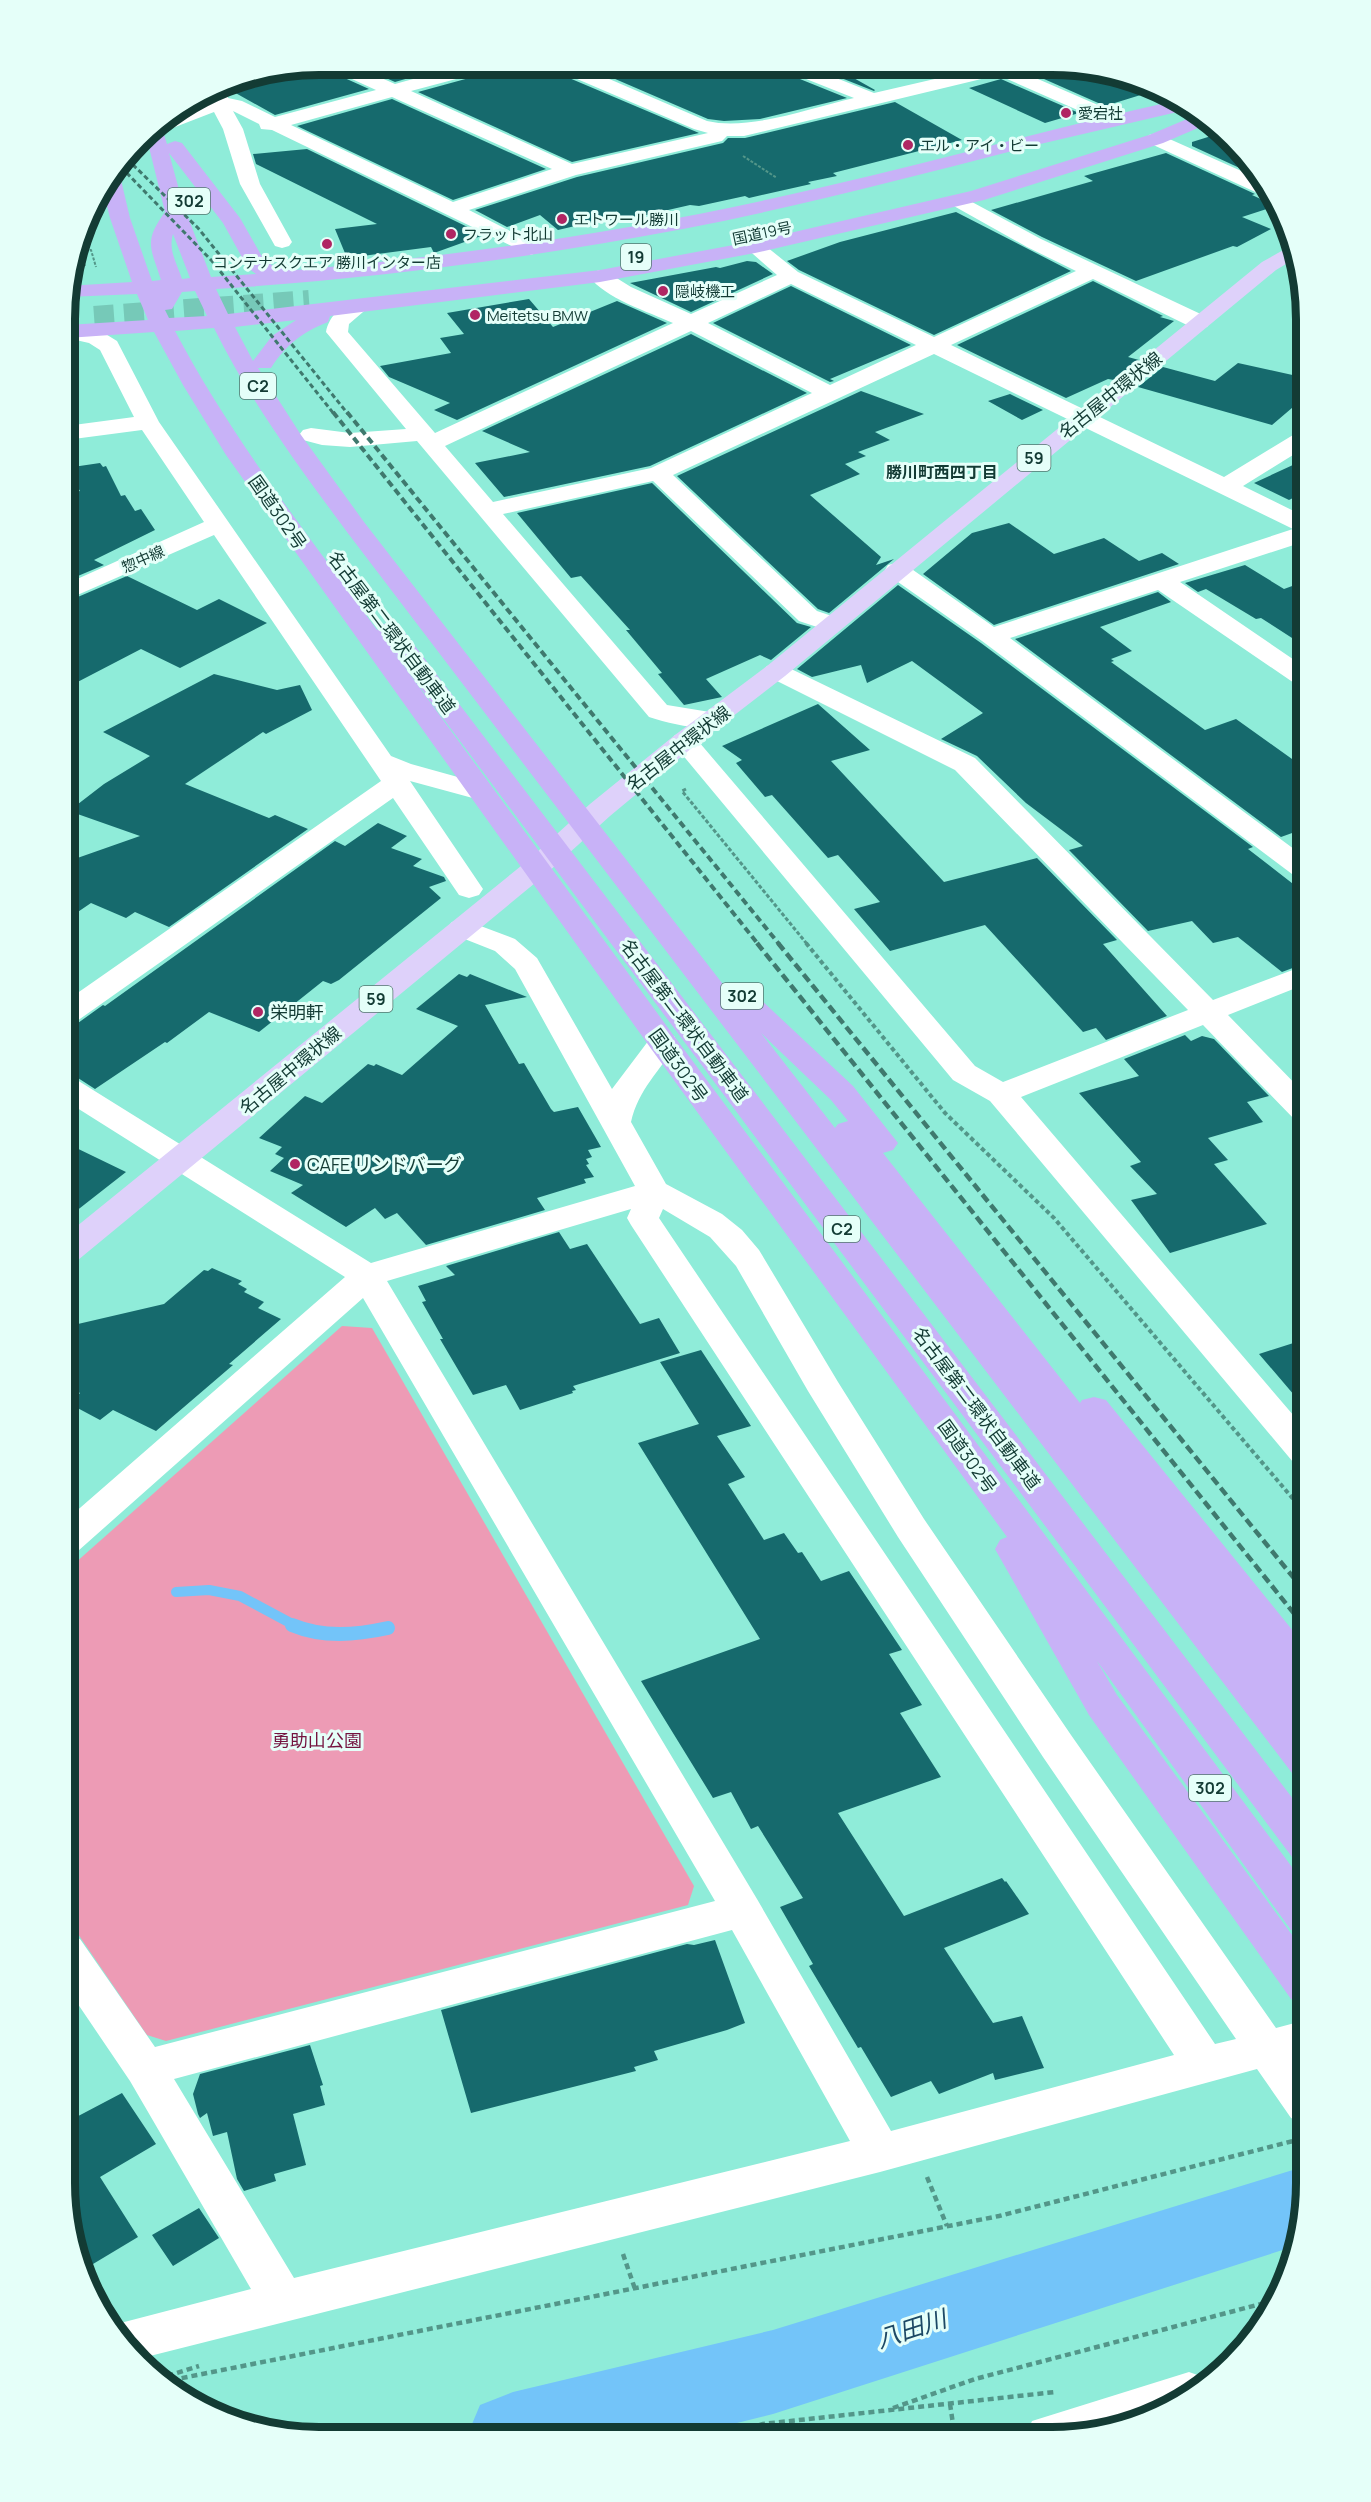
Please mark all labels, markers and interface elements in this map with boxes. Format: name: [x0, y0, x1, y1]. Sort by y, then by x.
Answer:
place label: 愛宕社: [1078, 103, 1123, 124]
marker: 愛宕社: [1059, 106, 1073, 120]
place label: エル・アイ・ビー: [920, 135, 1039, 156]
marker: エル・アイ・ビー: [901, 138, 915, 152]
road number: 302: [168, 188, 210, 214]
place label: エトワール勝川: [574, 209, 679, 230]
marker: エトワール勝川: [555, 212, 569, 226]
street label: 国道19号: [730, 216, 794, 250]
place label: フラット北山: [463, 224, 553, 245]
marker: フラット北山: [444, 227, 458, 241]
marker: コンテナスクエア 勝川インター店: [320, 237, 334, 251]
road number: 19: [621, 244, 651, 270]
place label: コンテナスクエア 勝川インター店: [213, 252, 441, 273]
place label: 隠岐機工: [675, 281, 735, 302]
marker: 隠岐機工: [656, 284, 670, 298]
place label: Meitetsu BMW: [487, 305, 588, 326]
marker: Meitetsu BMW: [468, 308, 482, 322]
street label: 名古屋中環状線: [1053, 346, 1167, 444]
road number: C2: [240, 373, 276, 399]
road number: 59: [1018, 445, 1050, 471]
district label: 勝川町西四丁目: [886, 461, 998, 483]
street label: 国道302号: [244, 470, 312, 554]
street label: 惣中線: [118, 540, 168, 578]
street label: 名古屋第二環状自動車道: [323, 546, 461, 718]
street label: 名古屋中環状線: [621, 700, 735, 796]
street label: 名古屋第二環状自動車道: [616, 934, 754, 1106]
road number: 302: [721, 983, 763, 1009]
road number: 59: [360, 986, 392, 1012]
place label: 栄明軒: [270, 1000, 324, 1024]
marker: 栄明軒: [251, 1005, 265, 1019]
street label: 名古屋中環状線: [234, 1020, 346, 1120]
street label: 国道302号: [644, 1023, 714, 1107]
place label: CAFE リンドバーグ: [307, 1152, 462, 1176]
marker: CAFE リンドバーグ: [288, 1157, 302, 1171]
road number: C2: [824, 1216, 860, 1242]
street label: 名古屋第二環状自動車道: [908, 1322, 1046, 1494]
street label: 国道302号: [933, 1414, 1003, 1498]
park label: 勇助山公園: [272, 1728, 362, 1752]
road number: 302: [1189, 1775, 1231, 1801]
water label: 八田川: [872, 2300, 953, 2355]

